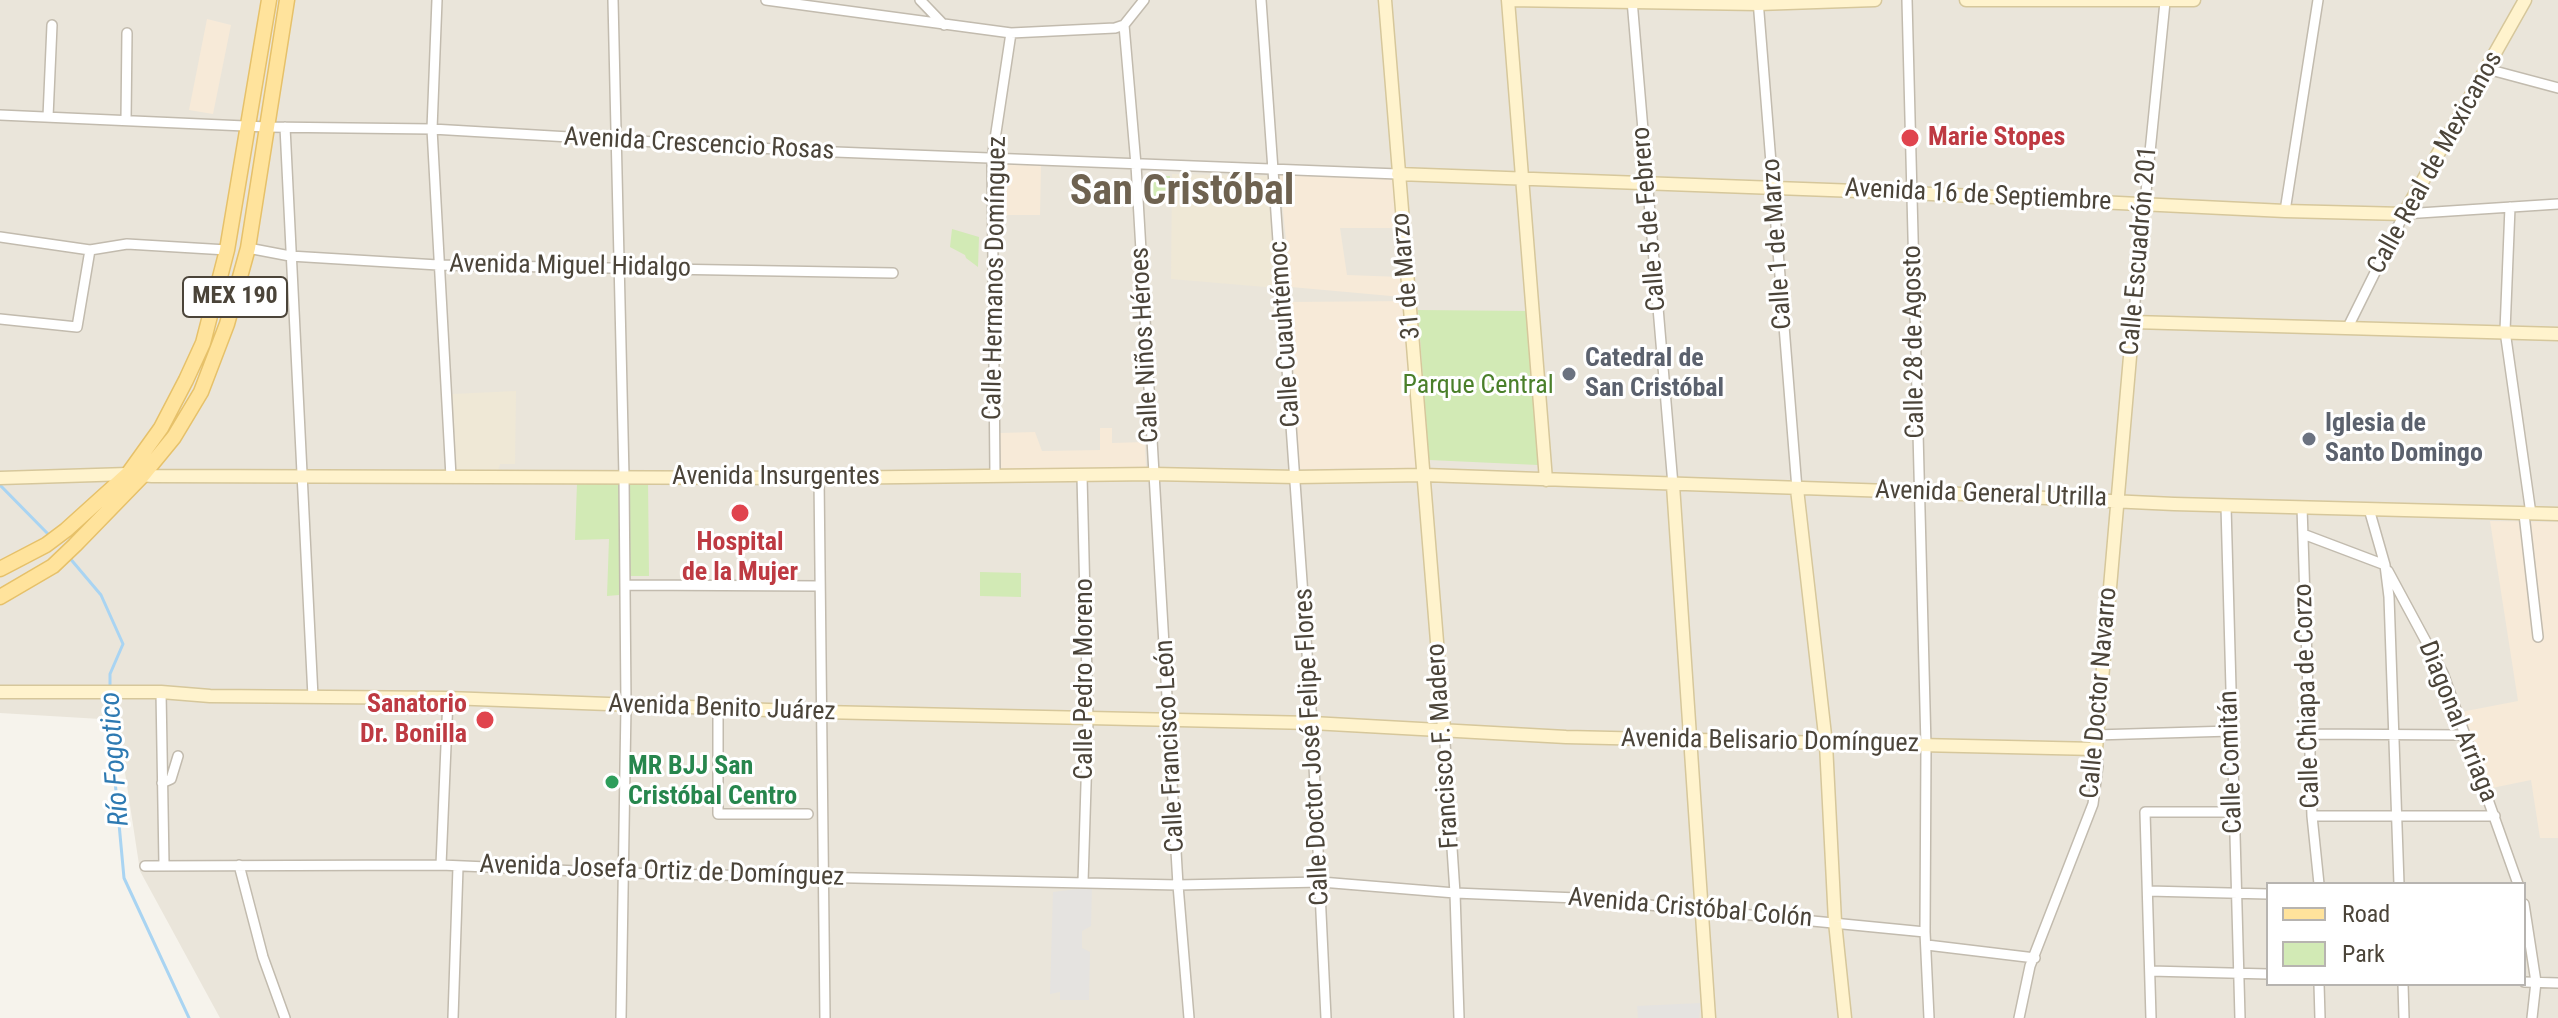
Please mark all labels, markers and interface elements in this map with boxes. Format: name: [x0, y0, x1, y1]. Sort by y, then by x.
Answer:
street label: Calle Real de Mexicanos: [2362, 46, 2510, 280]
street label: Avenida Crescencio Rosas: [563, 122, 835, 168]
place label: Marie Stopes: [1928, 122, 2065, 154]
street label: Calle 5 de Febrero: [1626, 126, 1674, 312]
marker: Marie Stopes: [1899, 127, 1921, 149]
street label: Calle Hermanos Domínguez: [978, 136, 1014, 420]
street label: Calle Escuadrón 201: [2115, 145, 2165, 357]
street label: Calle 1 de Marzo: [1756, 157, 1800, 331]
district label: San Cristóbal: [1070, 168, 1294, 218]
street label: Avenida 16 de Septiembre: [1844, 173, 2112, 219]
street label: 31 de Marzo: [1386, 211, 1428, 341]
street label: Calle Cuauhtémoc: [1264, 240, 1308, 428]
street label: Calle 28 de Agosto: [1898, 245, 1932, 439]
street label: Calle Niños Héroes: [1125, 246, 1167, 444]
street label: Avenida Miguel Hidalgo: [449, 249, 691, 285]
road number: MEX 190: [183, 277, 287, 317]
place label: Catedral de San Cristóbal: [1585, 343, 1724, 404]
marker: Catedral de San Cristóbal: [1560, 365, 1578, 383]
park label: Parque Central: [1402, 370, 1554, 402]
place label: Iglesia de Santo Domingo: [2325, 408, 2483, 470]
marker: Iglesia de Santo Domingo: [2300, 430, 2318, 448]
street label: Avenida Insurgentes: [672, 461, 880, 493]
street label: Avenida General Utrilla: [1874, 475, 2108, 515]
marker: Hospital de la Mujer: [729, 502, 751, 524]
place label: Hospital de la Mujer: [682, 527, 798, 588]
street label: Calle Pedro Moreno: [1069, 578, 1101, 780]
street label: Calle Chiapa de Corzo: [2288, 583, 2328, 809]
street label: Calle Doctor Navarro: [2075, 586, 2125, 800]
street label: Calle Doctor José Felipe Flores: [1289, 588, 1337, 906]
street label: Diagonal Arriaga: [2411, 637, 2503, 807]
street label: Calle Francisco León: [1150, 639, 1192, 853]
street label: Francisco F. Madero: [1421, 642, 1467, 850]
place label: Sanatorio Dr. Bonilla: [360, 689, 467, 750]
street label: Avenida Benito Juárez: [608, 689, 836, 729]
street label: Calle Comitán: [2214, 690, 2250, 834]
water label: Río Fogotico: [95, 691, 137, 827]
marker: Sanatorio Dr. Bonilla: [474, 709, 496, 731]
street label: Avenida Belisario Domínguez: [1621, 724, 1919, 760]
place label: MR BJJ San Cristóbal Centro: [628, 751, 797, 812]
marker: MR BJJ San Cristóbal Centro: [603, 773, 621, 791]
street label: Avenida Josefa Ortiz de Domínguez: [479, 850, 845, 894]
legend: [2266, 882, 2526, 986]
street label: Avenida Cristóbal Colón: [1567, 883, 1813, 935]
text: Road: [2342, 900, 2390, 928]
text: Park: [2342, 940, 2385, 968]

